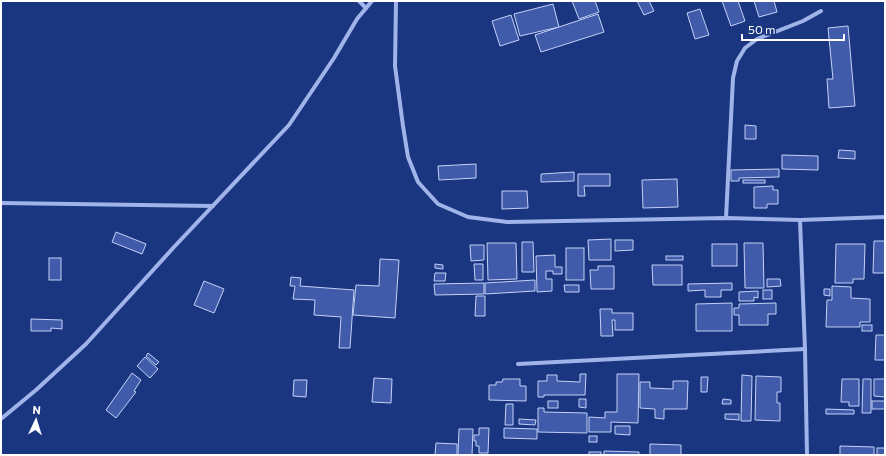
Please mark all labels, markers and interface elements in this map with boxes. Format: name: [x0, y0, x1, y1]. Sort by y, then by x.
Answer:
scale bar: [742, 16, 844, 42]
text: 50 m: [748, 22, 776, 36]
north arrow: [16, 400, 56, 440]
text: N: [32, 403, 41, 416]

